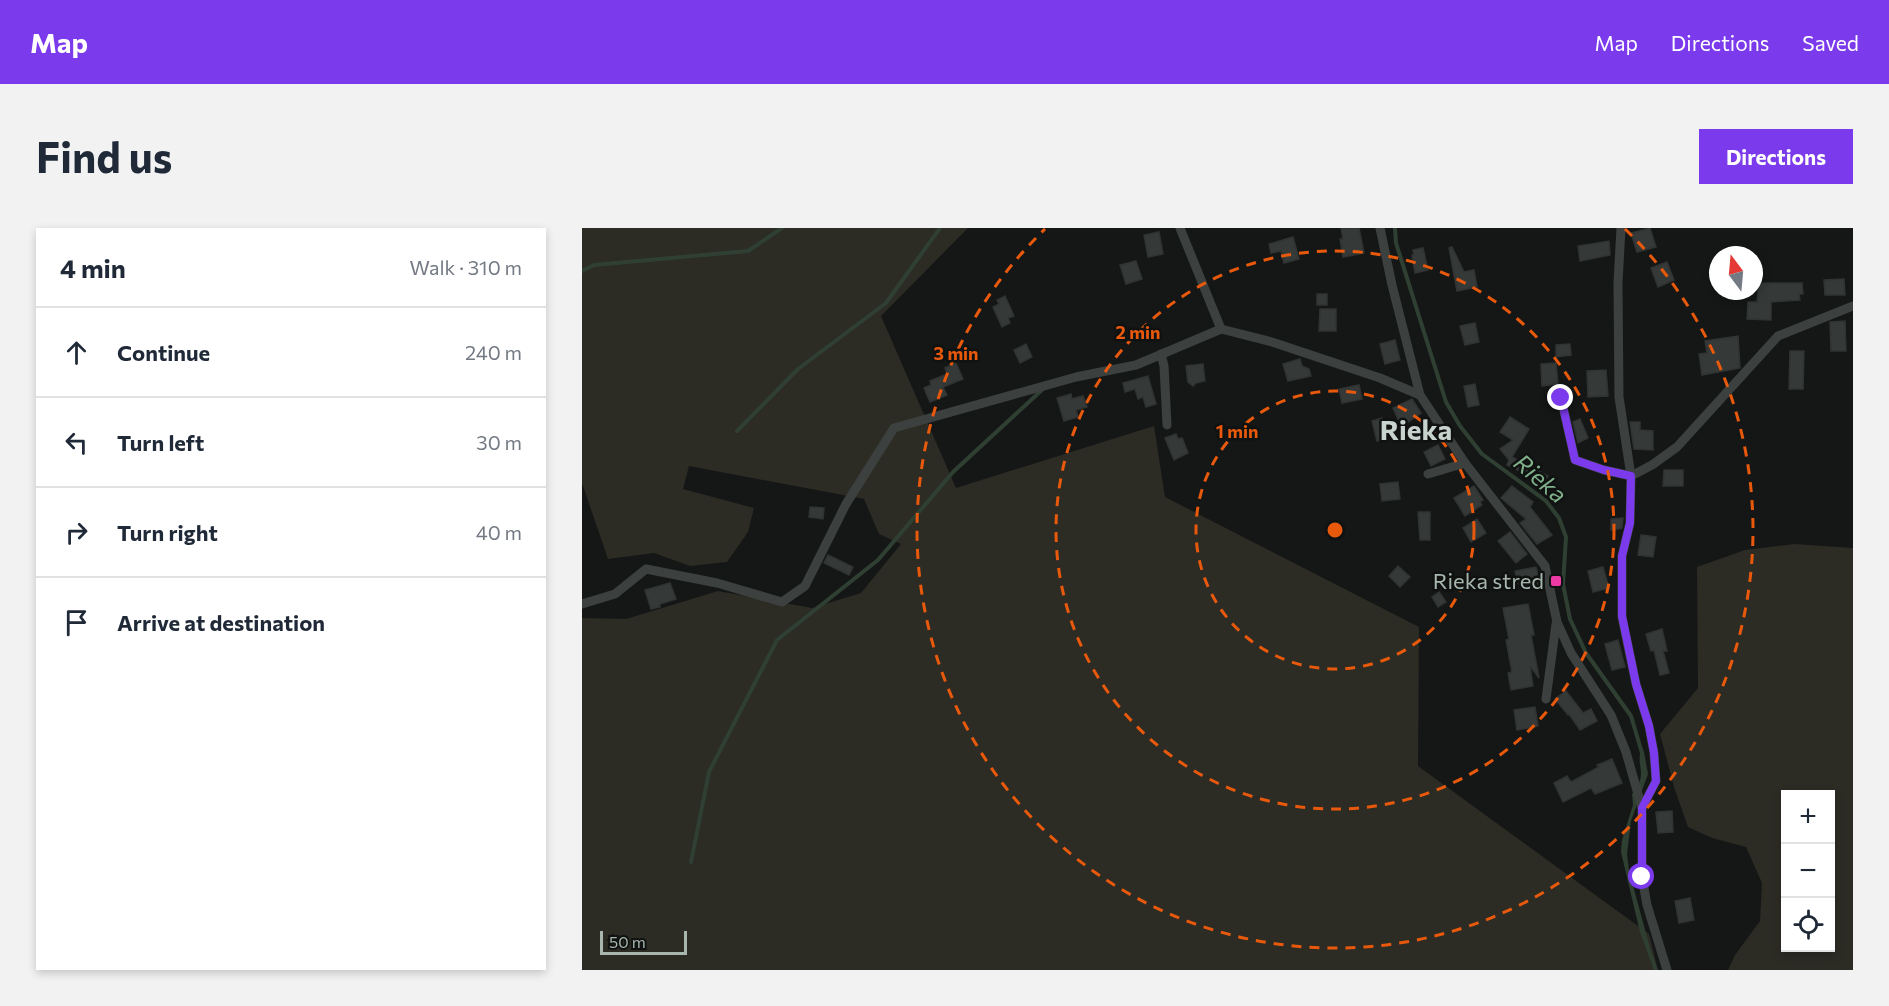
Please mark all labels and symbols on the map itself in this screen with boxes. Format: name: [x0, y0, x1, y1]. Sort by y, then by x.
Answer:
north arrow: [1709, 246, 1763, 300]
text: 2 min: [1116, 321, 1160, 343]
text: 3 min: [933, 342, 979, 364]
route end: [1547, 384, 1573, 410]
district label: Rieka: [1380, 412, 1452, 446]
text: 1 min: [1216, 420, 1258, 442]
water label: Rieka: [1509, 447, 1573, 509]
centre of rings: [1325, 520, 1345, 540]
place label: Rieka stred: [1433, 567, 1544, 594]
marker: Rieka stred: [1549, 574, 1563, 588]
route start: [1628, 863, 1654, 889]
scale bar: [600, 928, 687, 956]

